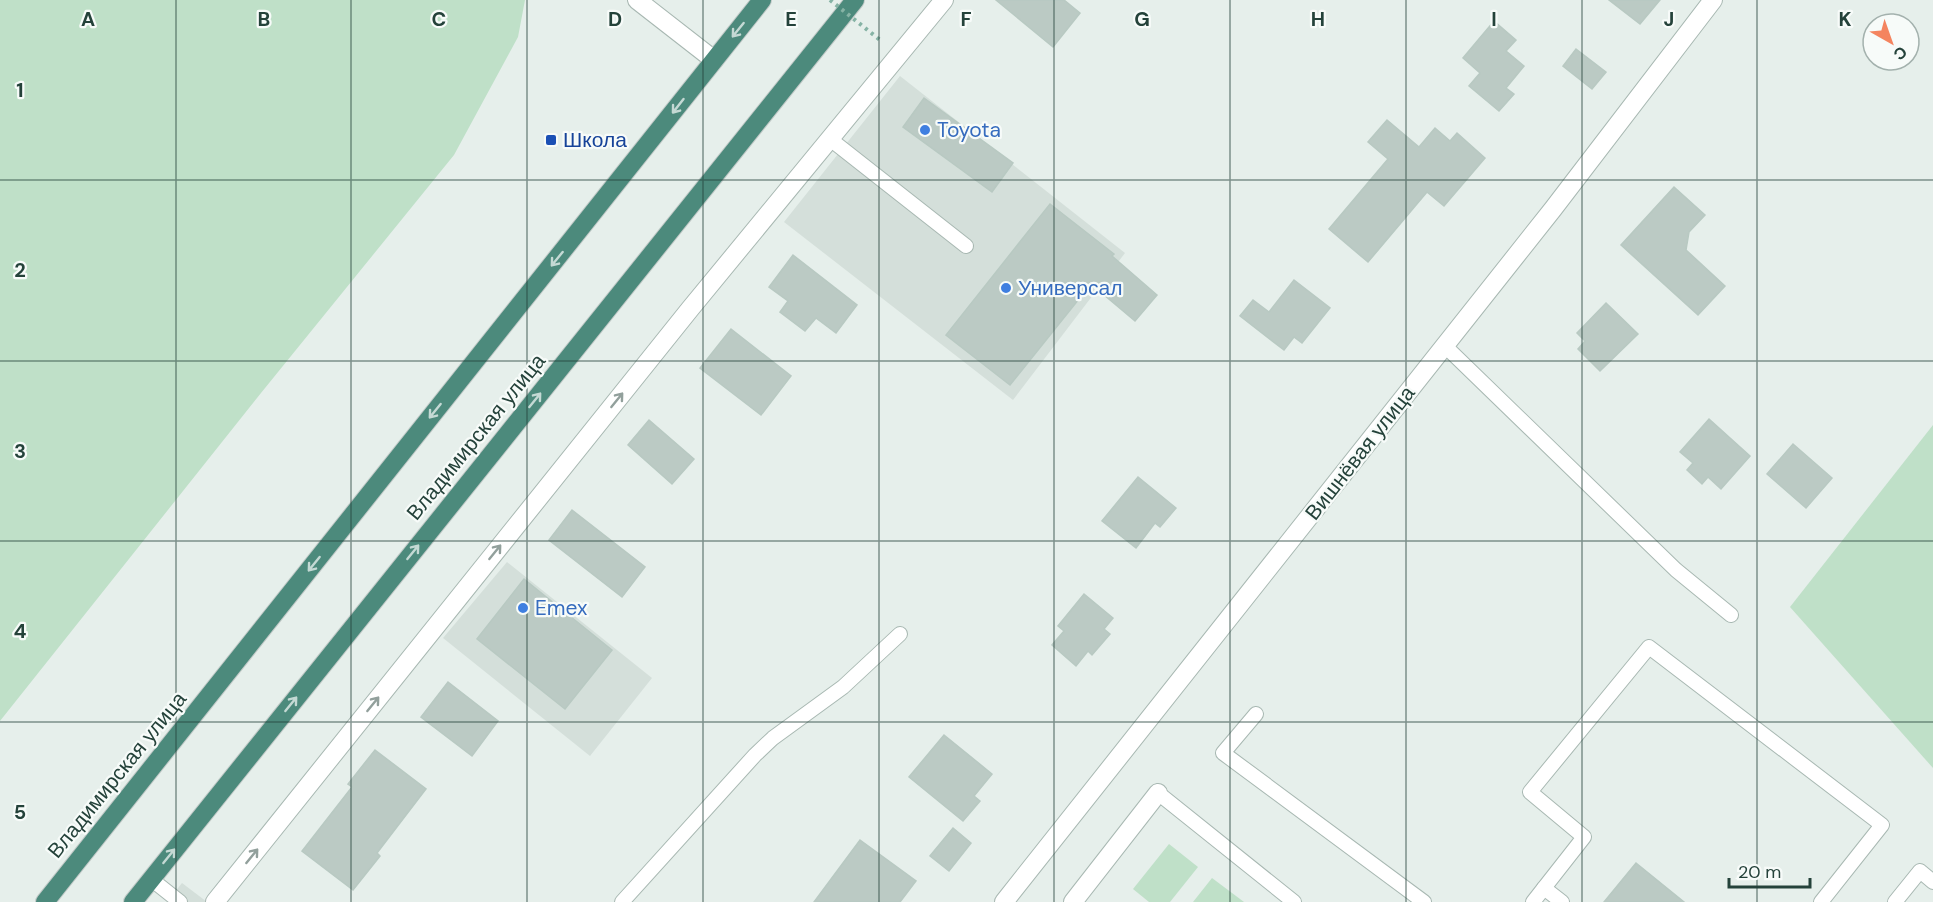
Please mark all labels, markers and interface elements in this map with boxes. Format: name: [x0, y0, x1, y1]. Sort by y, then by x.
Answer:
text: A: [81, 6, 95, 32]
text: B: [258, 6, 270, 32]
text: C: [432, 6, 446, 32]
text: D: [608, 6, 622, 32]
text: E: [785, 6, 797, 32]
text: F: [960, 6, 972, 32]
text: G: [1134, 6, 1150, 32]
text: H: [1311, 6, 1325, 32]
text: I: [1491, 6, 1497, 32]
text: J: [1664, 6, 1674, 32]
text: K: [1838, 6, 1852, 32]
north arrow: [1861, 12, 1921, 72]
one-way arrow: [732, 22, 745, 38]
text: С: [1889, 41, 1911, 65]
text: 1: [16, 77, 24, 103]
one-way arrow: [671, 98, 685, 113]
place label: Toyota: [937, 116, 1001, 144]
marker: Toyota: [918, 123, 932, 137]
place label: Школа: [563, 126, 627, 154]
marker: Школа: [544, 133, 558, 147]
one-way arrow: [550, 251, 563, 267]
text: 2: [14, 257, 26, 283]
place label: Универсал: [1018, 274, 1122, 302]
marker: Универсал: [999, 281, 1013, 295]
street label: Владимирская улица: [400, 348, 552, 526]
street label: Вишнёвая улица: [1299, 380, 1421, 526]
one-way arrow: [528, 392, 541, 408]
one-way arrow: [611, 392, 624, 408]
one-way arrow: [429, 403, 442, 419]
text: 3: [14, 438, 26, 464]
one-way arrow: [407, 544, 420, 560]
one-way arrow: [489, 544, 502, 560]
one-way arrow: [307, 556, 320, 572]
place label: Emex: [535, 594, 587, 622]
marker: Emex: [516, 601, 530, 615]
text: 4: [14, 618, 27, 644]
street label: Владимирская улица: [41, 686, 193, 864]
one-way arrow: [285, 696, 298, 712]
one-way arrow: [367, 696, 380, 712]
text: 5: [14, 799, 26, 825]
one-way arrow: [163, 848, 176, 864]
one-way arrow: [245, 848, 258, 864]
scale bar: [1729, 851, 1810, 889]
text: 20 m: [1738, 860, 1781, 884]

